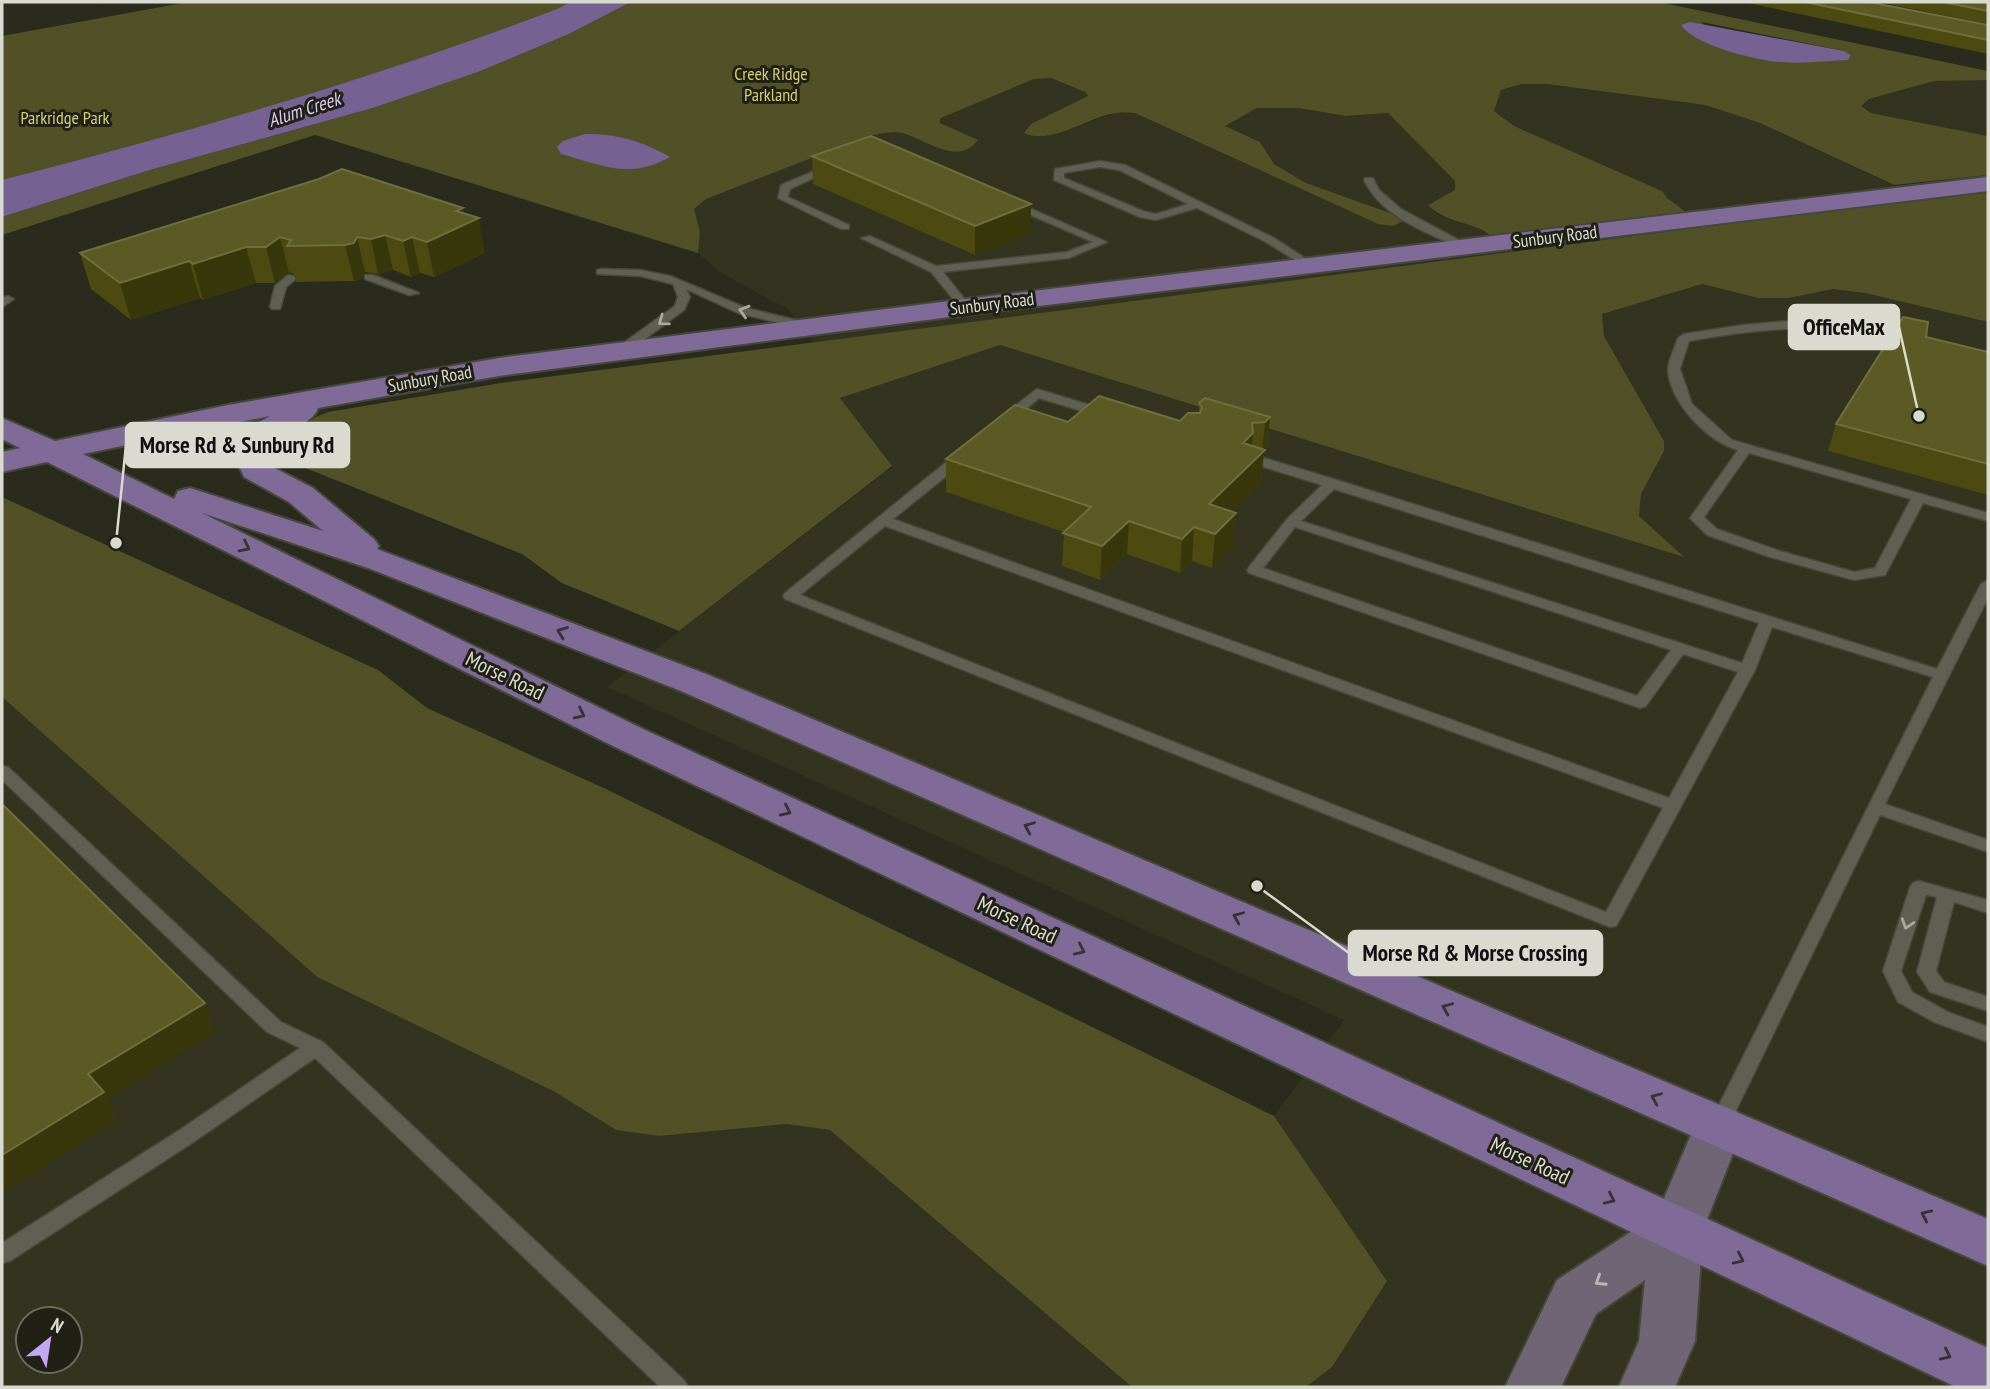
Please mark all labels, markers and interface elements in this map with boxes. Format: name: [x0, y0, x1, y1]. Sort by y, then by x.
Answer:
park label: Creek Ridge Parkland: [734, 62, 808, 106]
water label: Alum Creek: [265, 85, 346, 132]
park label: Parkridge Park: [20, 106, 110, 129]
street label: Sunbury Road: [1511, 220, 1598, 253]
street label: Sunbury Road: [948, 287, 1035, 320]
one-way arrow: [739, 304, 751, 319]
callout: OfficeMax: [1789, 305, 1899, 349]
text: OfficeMax: [1803, 312, 1885, 341]
one-way arrow: [658, 313, 671, 325]
street label: Sunbury Road: [386, 360, 474, 397]
callout: Morse Rd & Sunbury Rd: [126, 423, 349, 467]
text: Morse Rd & Sunbury Rd: [140, 430, 334, 459]
one-way arrow: [238, 539, 250, 553]
one-way arrow: [557, 626, 569, 640]
street label: Morse Road: [461, 645, 549, 706]
one-way arrow: [573, 705, 585, 719]
one-way arrow: [779, 803, 791, 817]
one-way arrow: [1024, 821, 1037, 835]
street label: Morse Road: [973, 890, 1061, 950]
one-way arrow: [1233, 912, 1245, 926]
one-way arrow: [1901, 918, 1915, 930]
callout: Morse Rd & Morse Crossing: [1349, 931, 1602, 975]
text: Morse Rd & Morse Crossing: [1362, 938, 1588, 967]
one-way arrow: [1073, 942, 1085, 956]
one-way arrow: [1442, 1002, 1454, 1016]
one-way arrow: [1651, 1092, 1663, 1106]
street label: Morse Road: [1486, 1131, 1574, 1191]
one-way arrow: [1603, 1191, 1615, 1205]
one-way arrow: [1920, 1209, 1933, 1223]
one-way arrow: [1732, 1251, 1744, 1265]
one-way arrow: [1595, 1273, 1608, 1286]
north arrow: [14, 1305, 84, 1375]
text: N: [47, 1312, 68, 1338]
one-way arrow: [1939, 1347, 1951, 1361]

